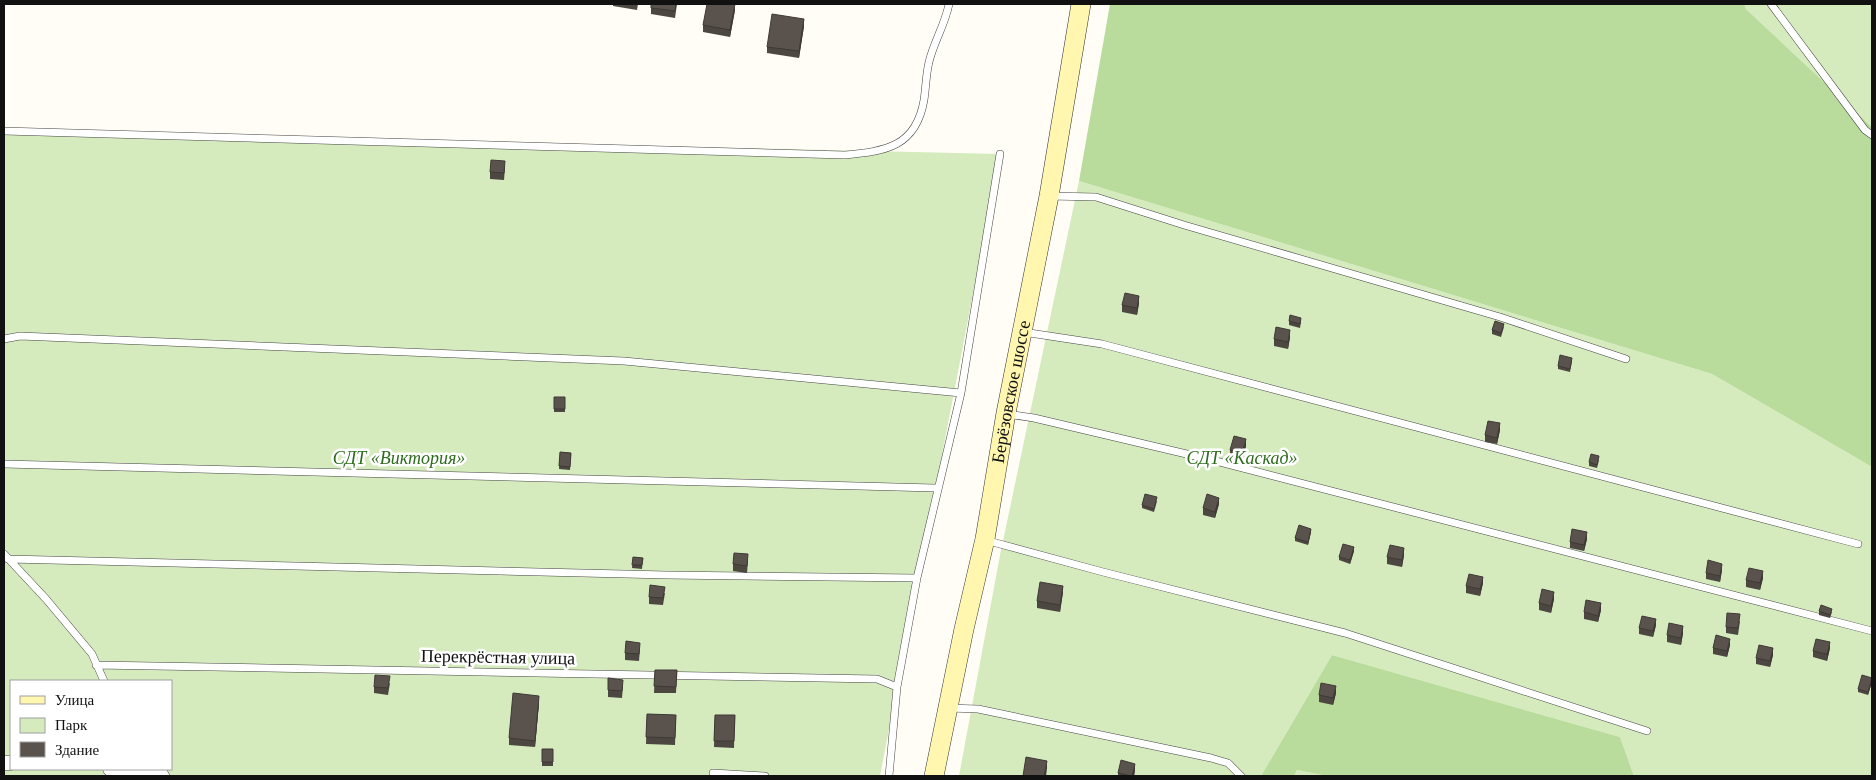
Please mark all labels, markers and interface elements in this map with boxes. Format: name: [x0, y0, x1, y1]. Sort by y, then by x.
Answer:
street label: Берёзовское шоссе: [988, 319, 1034, 465]
park label: СДТ «Виктория»: [333, 448, 465, 468]
park label: СДТ «Каскад»: [1187, 448, 1298, 468]
street label: Перекрёстная улица: [421, 646, 575, 668]
legend: [10, 680, 172, 770]
text: Улица: [55, 692, 94, 708]
text: Парк: [55, 717, 88, 733]
text: Здание: [55, 742, 99, 758]

